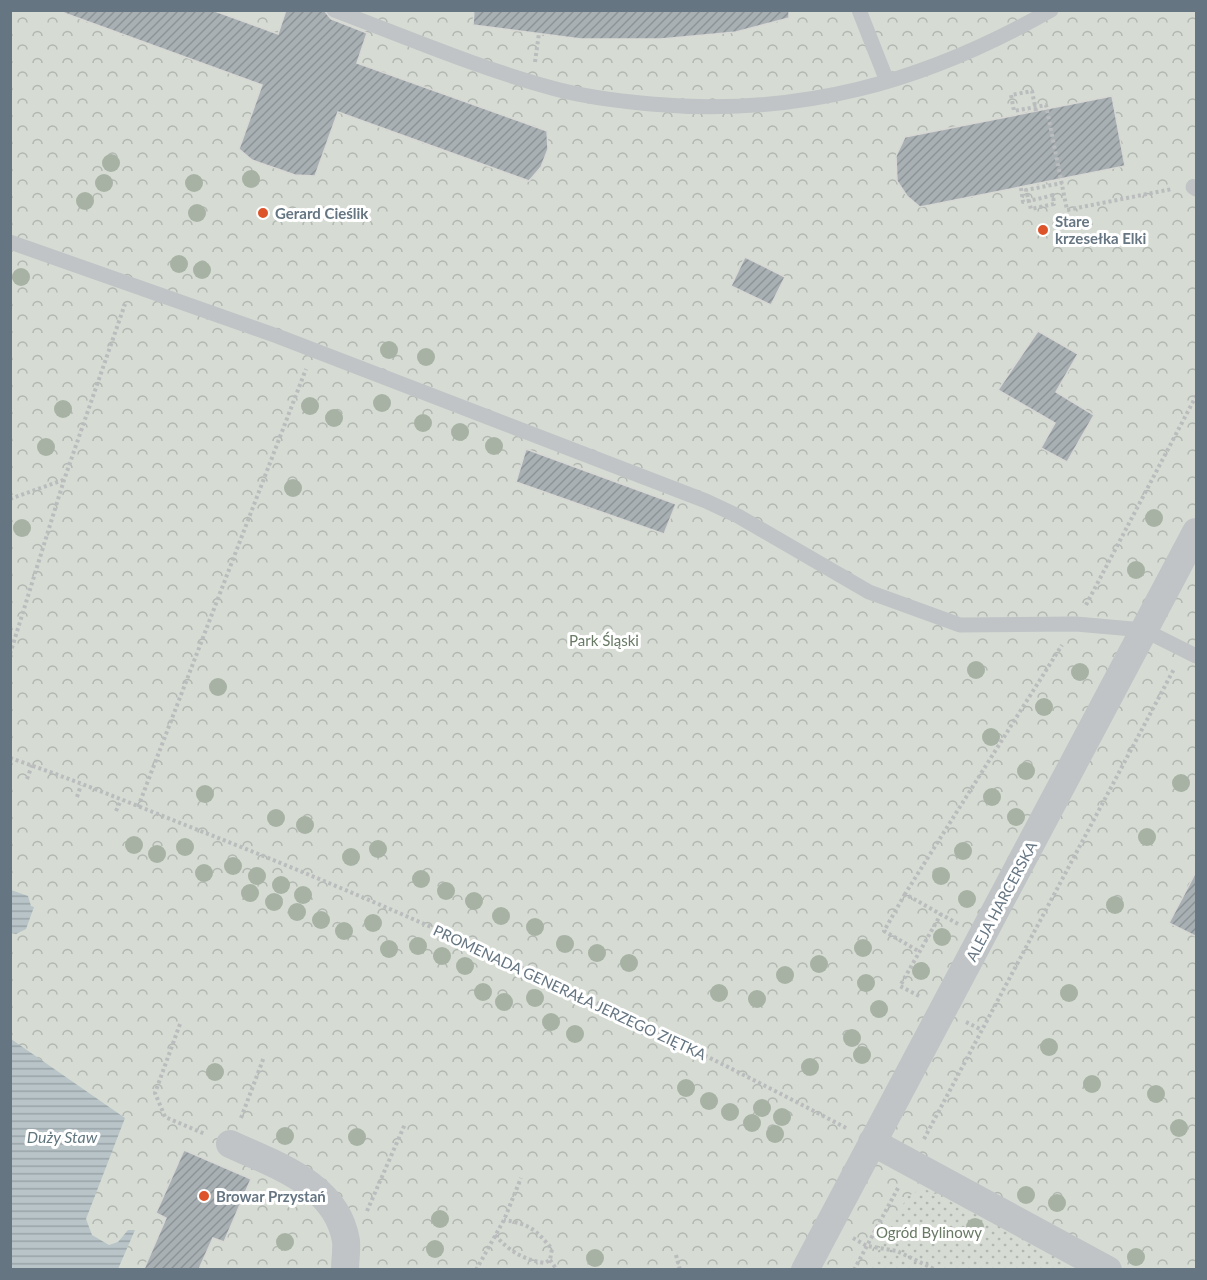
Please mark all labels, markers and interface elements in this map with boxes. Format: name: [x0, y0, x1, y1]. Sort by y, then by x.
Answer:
place label: Gerard Cieślik: [275, 204, 369, 222]
marker: Gerard Cieślik: [256, 206, 270, 220]
place label: Stare krzesełka Elki: [1055, 212, 1147, 247]
marker: Stare krzesełka Elki: [1036, 223, 1050, 237]
park label: Park Śląski: [569, 631, 639, 649]
street label: ALEJA HARCERSKA: [962, 837, 1041, 964]
street label: PROMENADA GENERAŁA JERZEGO ZIĘTKA: [431, 921, 710, 1064]
water label: Duży Staw: [27, 1127, 98, 1146]
place label: Browar Przystań: [216, 1187, 326, 1205]
marker: Browar Przystań: [197, 1189, 211, 1203]
park label: Ogród Bylinowy: [876, 1223, 982, 1241]

